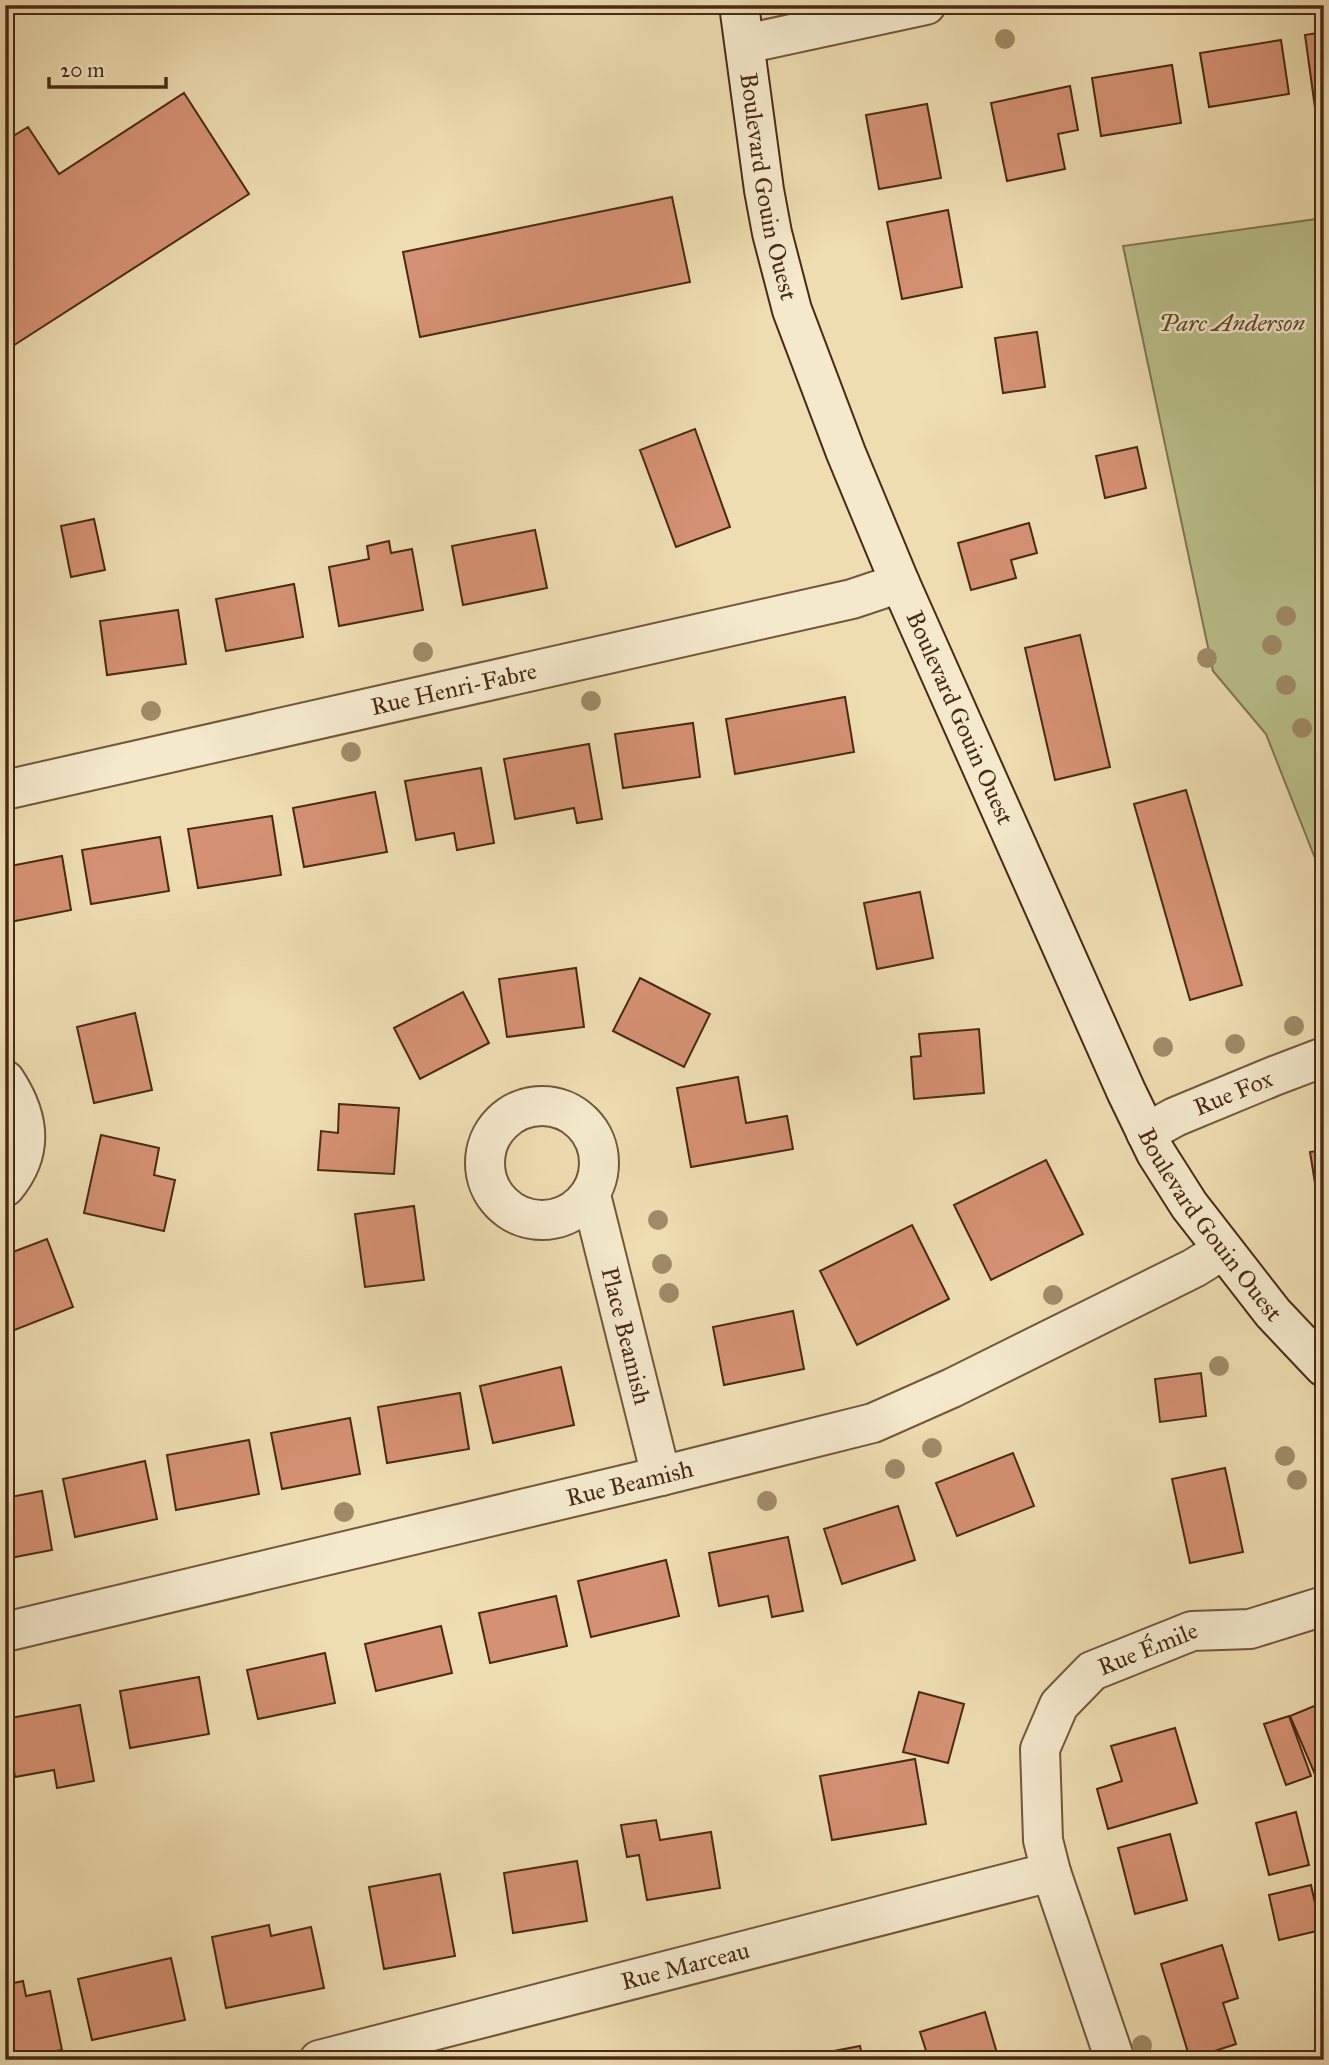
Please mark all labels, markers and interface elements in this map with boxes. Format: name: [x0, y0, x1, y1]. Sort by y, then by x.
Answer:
scale bar: [49, 46, 166, 90]
text: 20 m: [60, 57, 105, 83]
street label: Boulevard Gouin Ouest: [733, 71, 804, 304]
park label: Parc Anderson: [1159, 308, 1305, 338]
street label: Boulevard Gouin Ouest: [899, 606, 1021, 830]
street label: Rue Henri-Fabre: [368, 656, 540, 722]
street label: Rue Fox: [1189, 1063, 1277, 1123]
street label: Boulevard Gouin Ouest: [1131, 1123, 1289, 1328]
street label: Place Beamish: [595, 1264, 658, 1408]
street label: Rue Beamish: [563, 1454, 696, 1513]
street label: Rue Émile: [1093, 1615, 1202, 1682]
street label: Rue Marceau: [618, 1935, 753, 1997]

